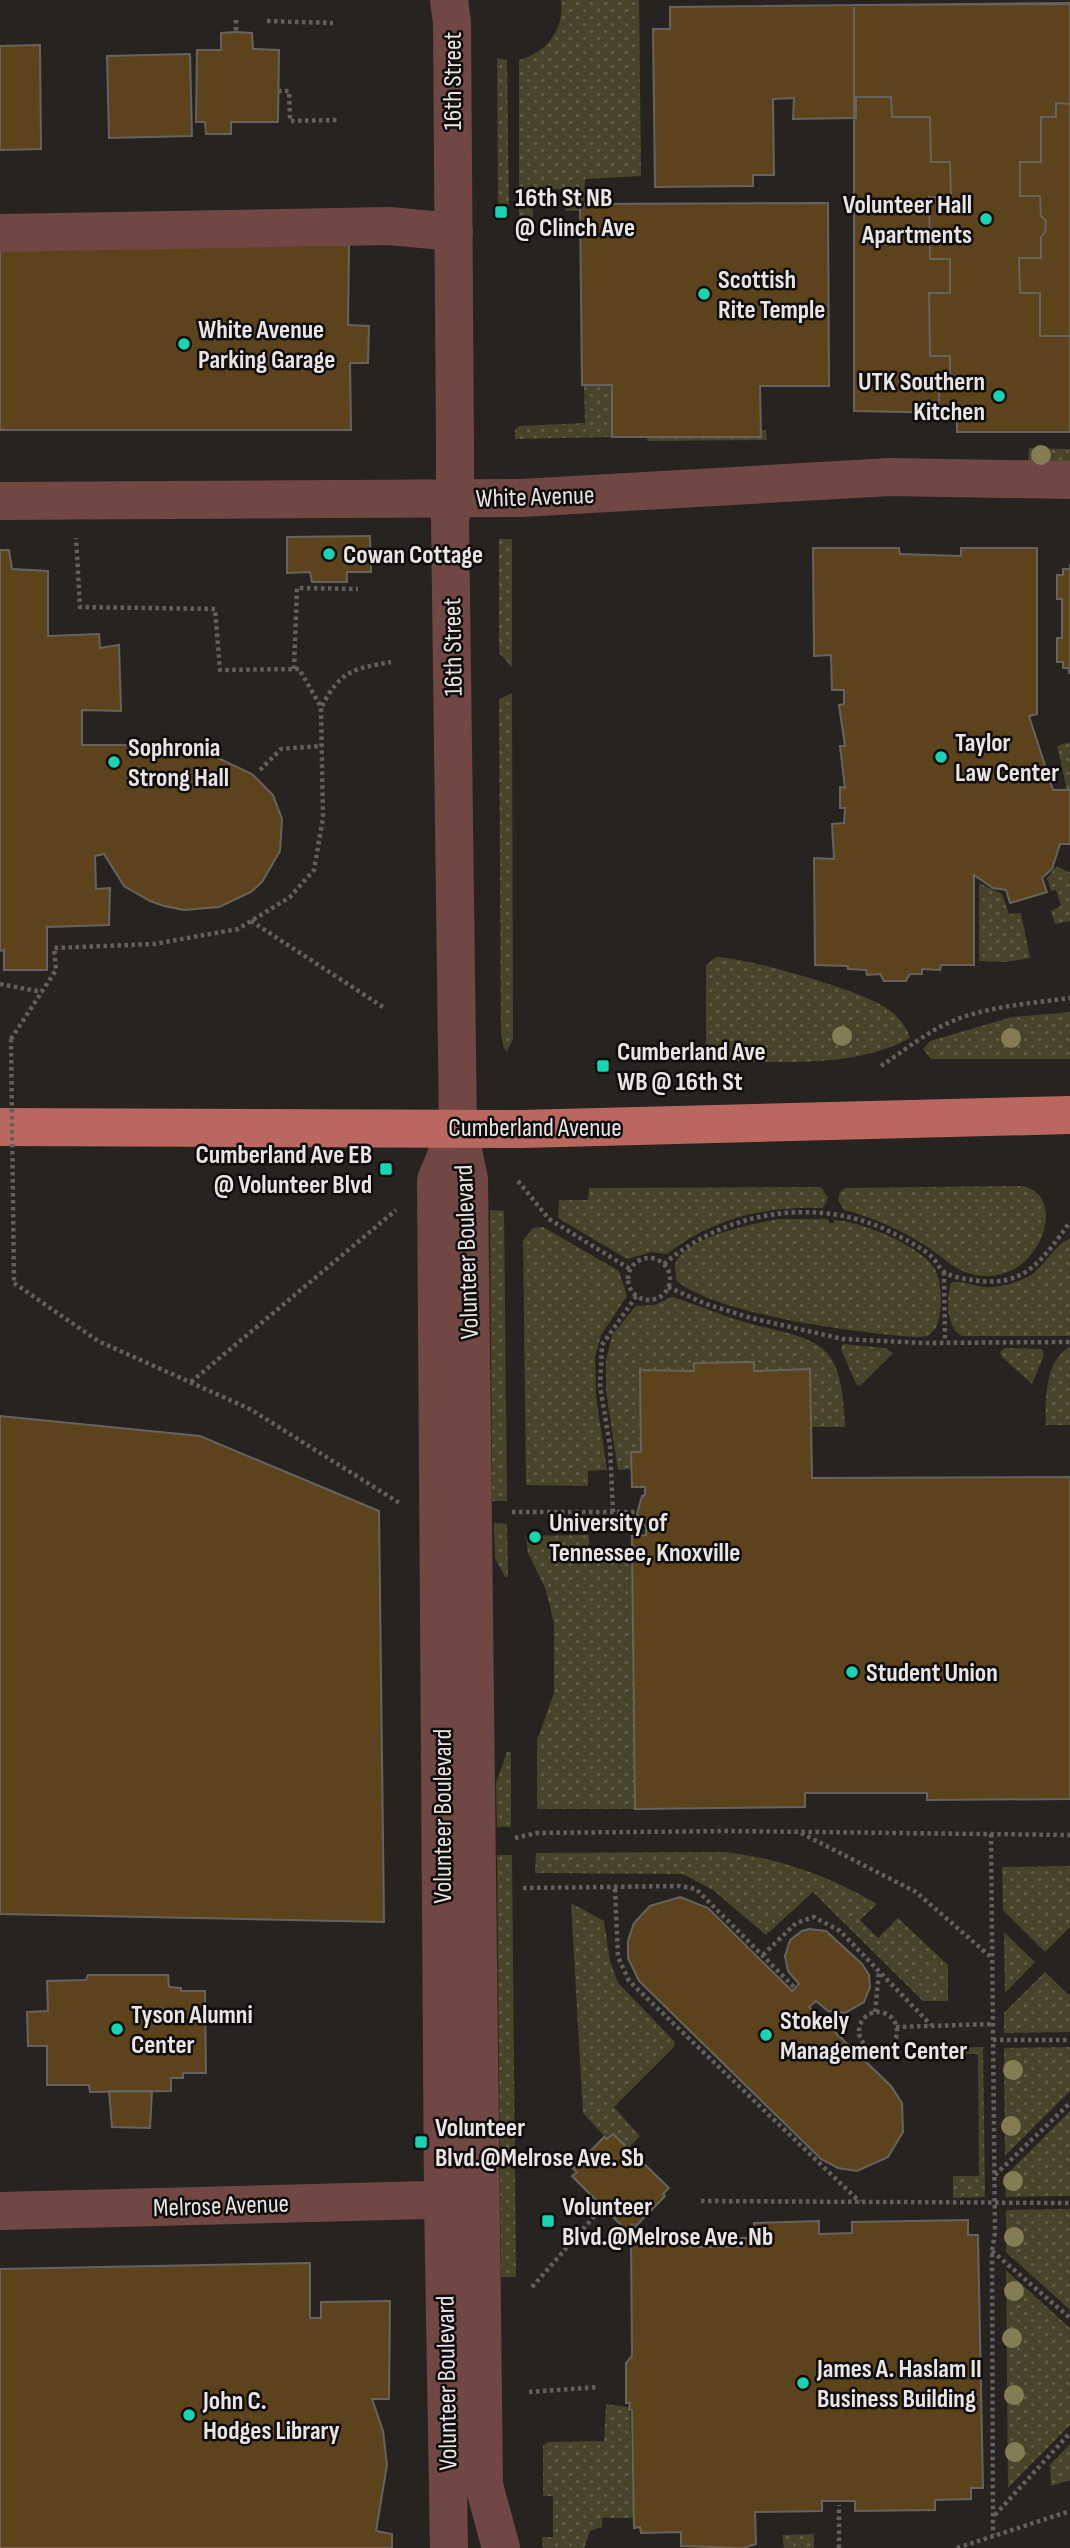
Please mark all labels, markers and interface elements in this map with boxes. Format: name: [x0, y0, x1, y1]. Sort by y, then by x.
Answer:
street label: 16th Street: [438, 32, 469, 130]
place label: 16th St NB @ Clinch Ave: [515, 183, 635, 244]
place label: Volunteer Hall Apartments: [843, 190, 972, 251]
marker: 16th St NB @ Clinch Ave: [493, 204, 509, 220]
marker: Volunteer Hall Apartments: [978, 211, 994, 227]
place label: Scottish Rite Temple: [718, 265, 825, 326]
marker: Scottish Rite Temple: [696, 286, 712, 302]
place label: White Avenue Parking Garage: [198, 315, 335, 376]
marker: White Avenue Parking Garage: [176, 336, 192, 352]
place label: UTK Southern Kitchen: [858, 367, 985, 428]
marker: UTK Southern Kitchen: [991, 388, 1007, 404]
street label: White Avenue: [475, 480, 595, 515]
place label: Cowan Cottage: [343, 540, 483, 571]
marker: Cowan Cottage: [321, 546, 337, 562]
street label: 16th Street: [437, 597, 470, 697]
place label: Taylor Law Center: [955, 728, 1059, 789]
place label: Sophronia Strong Hall: [128, 733, 229, 794]
marker: Taylor Law Center: [933, 749, 949, 765]
marker: Sophronia Strong Hall: [106, 754, 122, 770]
place label: Cumberland Ave WB @ 16th St: [617, 1037, 766, 1098]
marker: Cumberland Ave WB @ 16th St: [595, 1058, 611, 1074]
street label: Cumberland Avenue: [448, 1113, 622, 1144]
place label: Cumberland Ave EB @ Volunteer Blvd: [196, 1140, 372, 1201]
marker: Cumberland Ave EB @ Volunteer Blvd: [378, 1161, 394, 1177]
street label: Volunteer Boulevard: [449, 1164, 486, 1340]
place label: University of Tennessee, Knoxville: [549, 1508, 740, 1569]
marker: University of Tennessee, Knoxville: [527, 1529, 543, 1545]
place label: Student Union: [866, 1658, 998, 1689]
marker: Student Union: [844, 1664, 860, 1680]
street label: Volunteer Boulevard: [428, 1729, 459, 1903]
place label: Tyson Alumni Center: [131, 2000, 253, 2061]
place label: Stokely Management Center: [780, 2006, 967, 2067]
marker: Tyson Alumni Center: [109, 2021, 125, 2037]
marker: Stokely Management Center: [758, 2027, 774, 2043]
place label: Volunteer Blvd.@Melrose Ave. Sb: [435, 2113, 644, 2174]
marker: Volunteer Blvd.@Melrose Ave. Sb: [413, 2134, 429, 2150]
street label: Melrose Avenue: [153, 2189, 290, 2224]
place label: Volunteer Blvd.@Melrose Ave. Nb: [562, 2192, 773, 2253]
marker: Volunteer Blvd.@Melrose Ave. Nb: [540, 2213, 556, 2229]
street label: Volunteer Boulevard: [430, 2295, 465, 2471]
place label: James A. Haslam II Business Building: [816, 2354, 982, 2415]
marker: James A. Haslam II Business Building: [795, 2375, 811, 2391]
place label: John C. Hodges Library: [202, 2386, 340, 2447]
marker: John C. Hodges Library: [181, 2407, 197, 2423]

